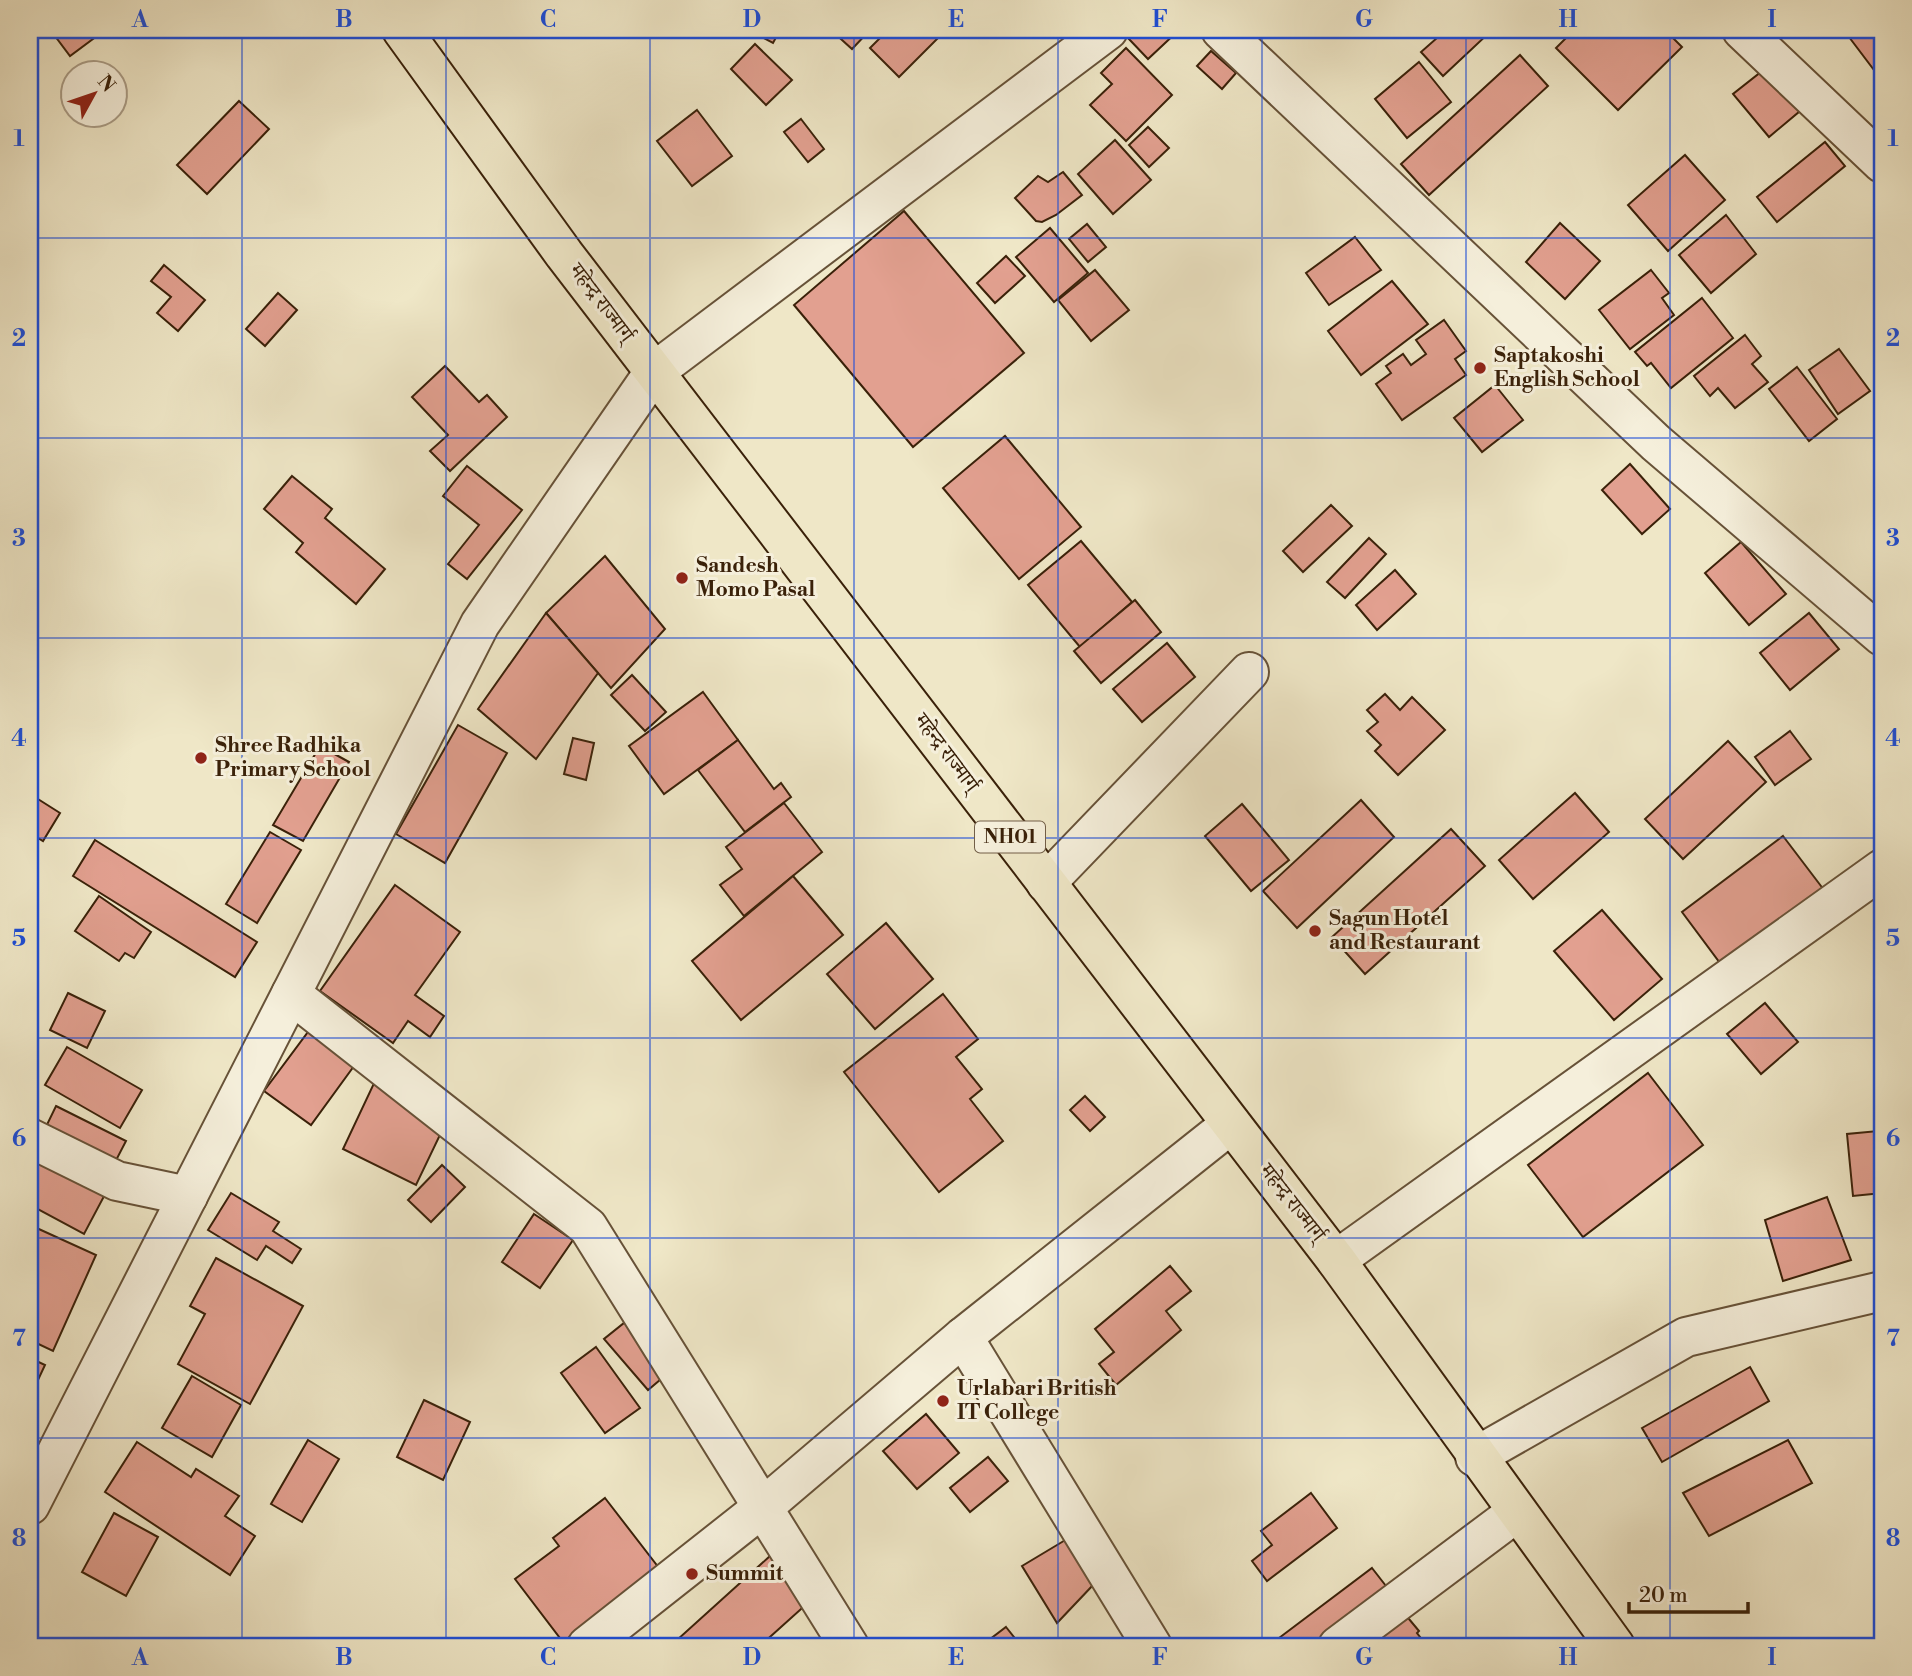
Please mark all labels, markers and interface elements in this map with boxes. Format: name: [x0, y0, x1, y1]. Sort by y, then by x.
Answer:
text: A: [131, 6, 149, 34]
text: B: [335, 6, 353, 34]
text: C: [540, 6, 556, 34]
text: D: [743, 6, 761, 34]
text: E: [948, 6, 964, 34]
text: F: [1152, 6, 1168, 34]
text: G: [1355, 6, 1373, 34]
text: H: [1559, 6, 1578, 34]
text: I: [1768, 6, 1777, 34]
north arrow: [60, 60, 130, 130]
text: N: [92, 70, 120, 97]
text: 1: [13, 125, 25, 153]
text: 1: [1887, 125, 1899, 153]
street label: महेन्द्र राज्मार्ग्: [562, 258, 641, 350]
text: 2: [12, 325, 26, 353]
text: 2: [1886, 325, 1900, 353]
place label: Saptakoshi English School: [1494, 343, 1640, 393]
marker: Saptakoshi English School: [1472, 360, 1488, 376]
text: 3: [12, 525, 26, 553]
text: 3: [1886, 525, 1900, 553]
place label: Sandesh Momo Pasal: [696, 553, 815, 603]
marker: Sandesh Momo Pasal: [674, 570, 690, 586]
street label: महेन्द्र राज्मार्ग्: [907, 708, 986, 800]
text: 4: [11, 725, 27, 753]
text: 4: [1885, 725, 1901, 753]
place label: Shree Radhika Primary School: [215, 733, 371, 783]
marker: Shree Radhika Primary School: [193, 750, 209, 766]
road number: NH01: [975, 822, 1045, 852]
place label: Sagun Hotel and Restaurant: [1329, 906, 1481, 956]
marker: Sagun Hotel and Restaurant: [1307, 923, 1323, 939]
text: 5: [12, 925, 26, 953]
text: 5: [1886, 925, 1900, 953]
text: 6: [12, 1125, 26, 1153]
text: 6: [1886, 1125, 1900, 1153]
street label: महेन्द्र राज्मार्ग्: [1253, 1158, 1332, 1250]
text: 7: [12, 1325, 26, 1353]
text: 7: [1886, 1325, 1900, 1353]
place label: Urlabari British IT College: [957, 1376, 1116, 1426]
marker: Urlabari British IT College: [935, 1393, 951, 1409]
text: 8: [12, 1525, 26, 1553]
text: 8: [1886, 1525, 1900, 1553]
place label: Summit: [706, 1561, 784, 1587]
marker: Summit: [684, 1566, 700, 1582]
scale bar: [1629, 1571, 1748, 1615]
text: 20 m: [1639, 1583, 1688, 1609]
text: A: [131, 1644, 149, 1672]
text: B: [335, 1644, 353, 1672]
text: C: [540, 1644, 556, 1672]
text: D: [743, 1644, 761, 1672]
text: E: [948, 1644, 964, 1672]
text: F: [1152, 1644, 1168, 1672]
text: G: [1355, 1644, 1373, 1672]
text: H: [1559, 1644, 1578, 1672]
text: I: [1768, 1644, 1777, 1672]

